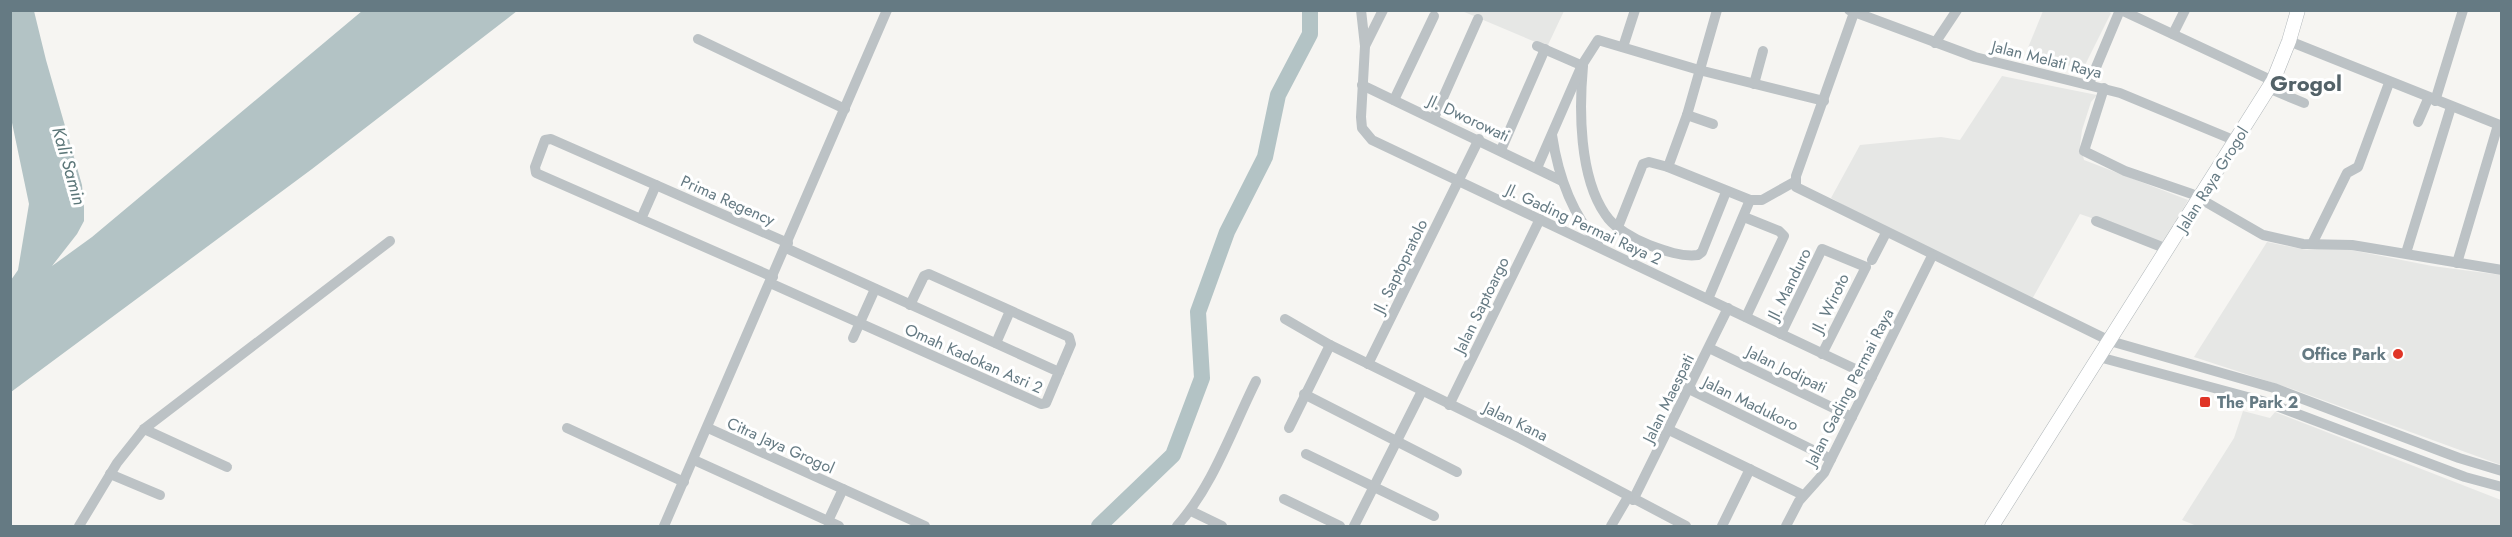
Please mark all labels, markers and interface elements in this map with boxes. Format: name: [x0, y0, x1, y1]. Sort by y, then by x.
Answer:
street label: Jalan Melati Raya: [1987, 34, 2104, 84]
district label: Grogol: [2270, 67, 2342, 99]
street label: Jl. Dworowati: [1422, 89, 1513, 147]
street label: Jalan Raya Grogol: [2170, 122, 2254, 238]
water label: Kali Samin: [45, 124, 93, 208]
street label: Prima Regency: [677, 169, 779, 232]
street label: Jl. Gading Permai Raya 2: [1500, 177, 1665, 271]
street label: Jl. Saptopratolo: [1367, 215, 1433, 319]
street label: Jl. Manduro: [1761, 244, 1817, 326]
street label: Jalan Saptoargo: [1447, 253, 1515, 359]
street label: Jl. Wiroto: [1805, 269, 1855, 339]
street label: Jalan Gading Permai Raya: [1799, 304, 1899, 472]
street label: Omah Kadokan Asri 2: [901, 318, 1047, 399]
street label: Jalan Jodipati: [1741, 339, 1831, 399]
place label: Office Park: [2302, 343, 2387, 366]
marker: Office Park: [2391, 347, 2405, 361]
street label: Jalan Maespati: [1636, 350, 1700, 448]
street label: Jalan Madukoro: [1697, 369, 1803, 437]
place label: The Park 2: [2217, 391, 2298, 414]
street label: Jalan Kana: [1478, 395, 1552, 447]
marker: The Park 2: [2198, 395, 2212, 409]
street label: Citra Jaya Grogol: [723, 411, 838, 480]

